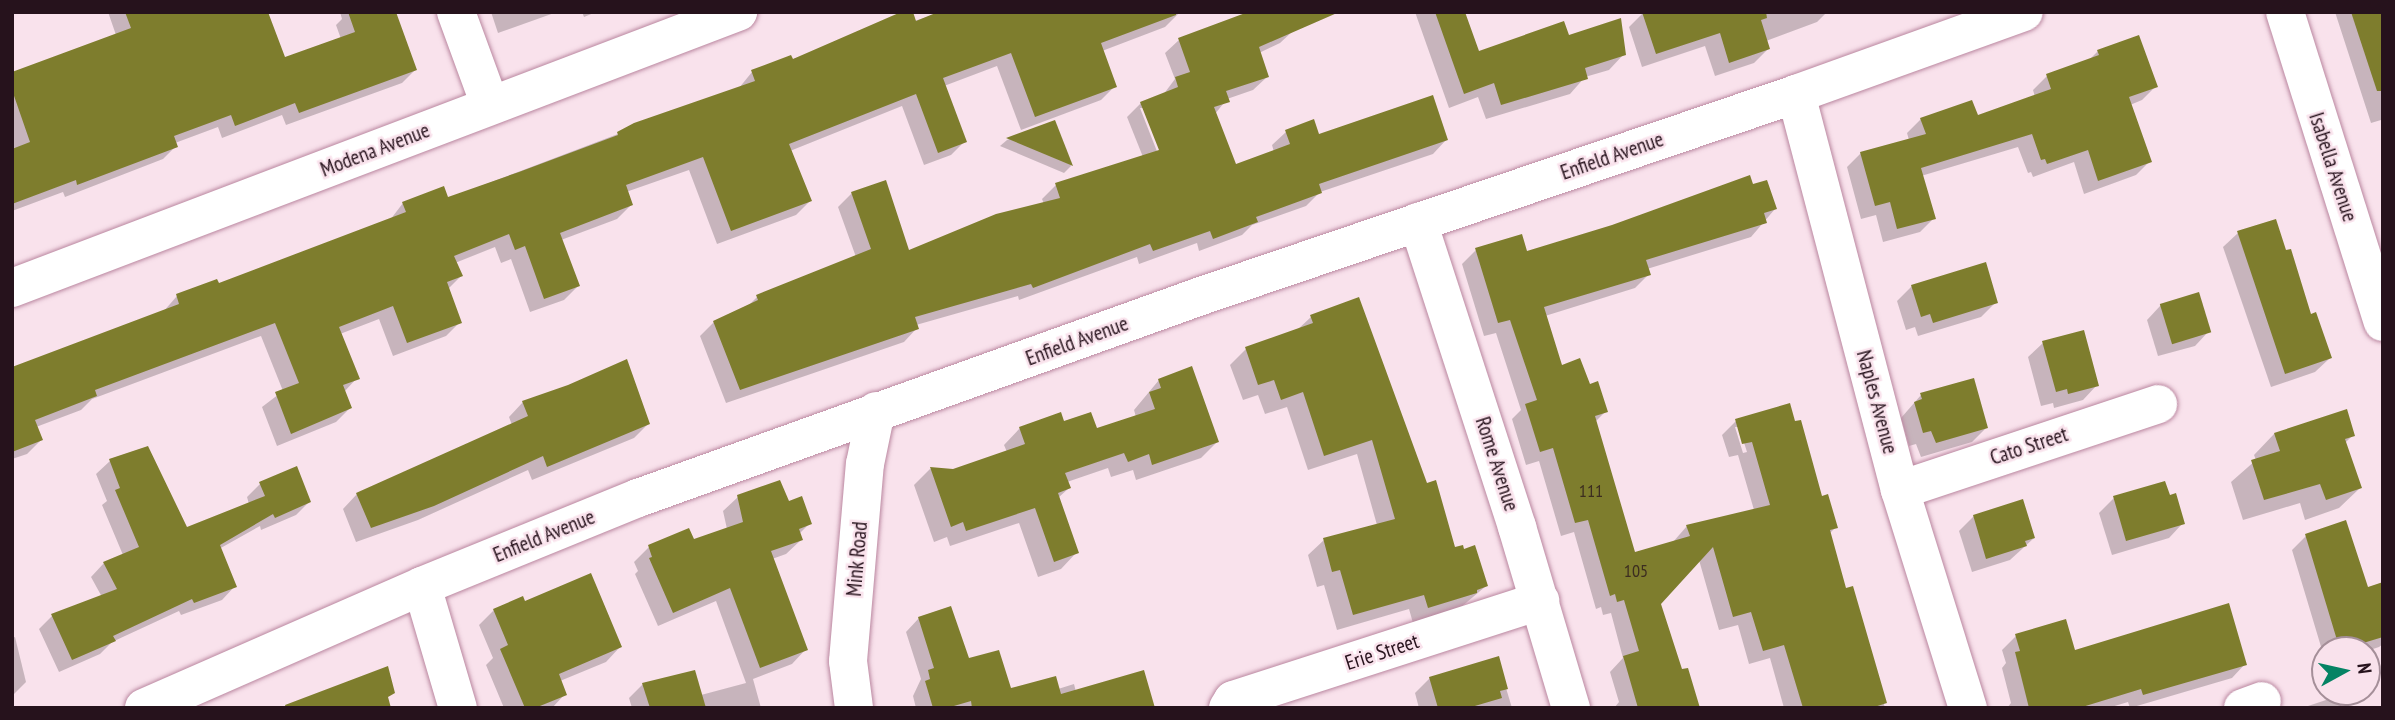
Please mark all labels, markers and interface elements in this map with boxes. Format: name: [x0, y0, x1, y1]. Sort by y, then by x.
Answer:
street label: Isabella Avenue: [2303, 109, 2363, 225]
street label: Modena Avenue: [317, 118, 433, 182]
street label: Enfield Avenue: [1557, 127, 1667, 185]
street label: Enfield Avenue: [1022, 311, 1132, 371]
street label: Naples Avenue: [1851, 347, 1903, 457]
street label: Rome Avenue: [1470, 413, 1524, 515]
street label: Cato Street: [1987, 422, 2071, 470]
house number: 111: [1579, 480, 1603, 502]
street label: Enfield Avenue: [489, 504, 599, 568]
street label: Mink Road: [841, 520, 873, 598]
house number: 105: [1624, 560, 1648, 582]
street label: Erie Street: [1342, 628, 1422, 676]
north arrow: [2311, 636, 2381, 706]
text: N: [2352, 662, 2377, 675]

